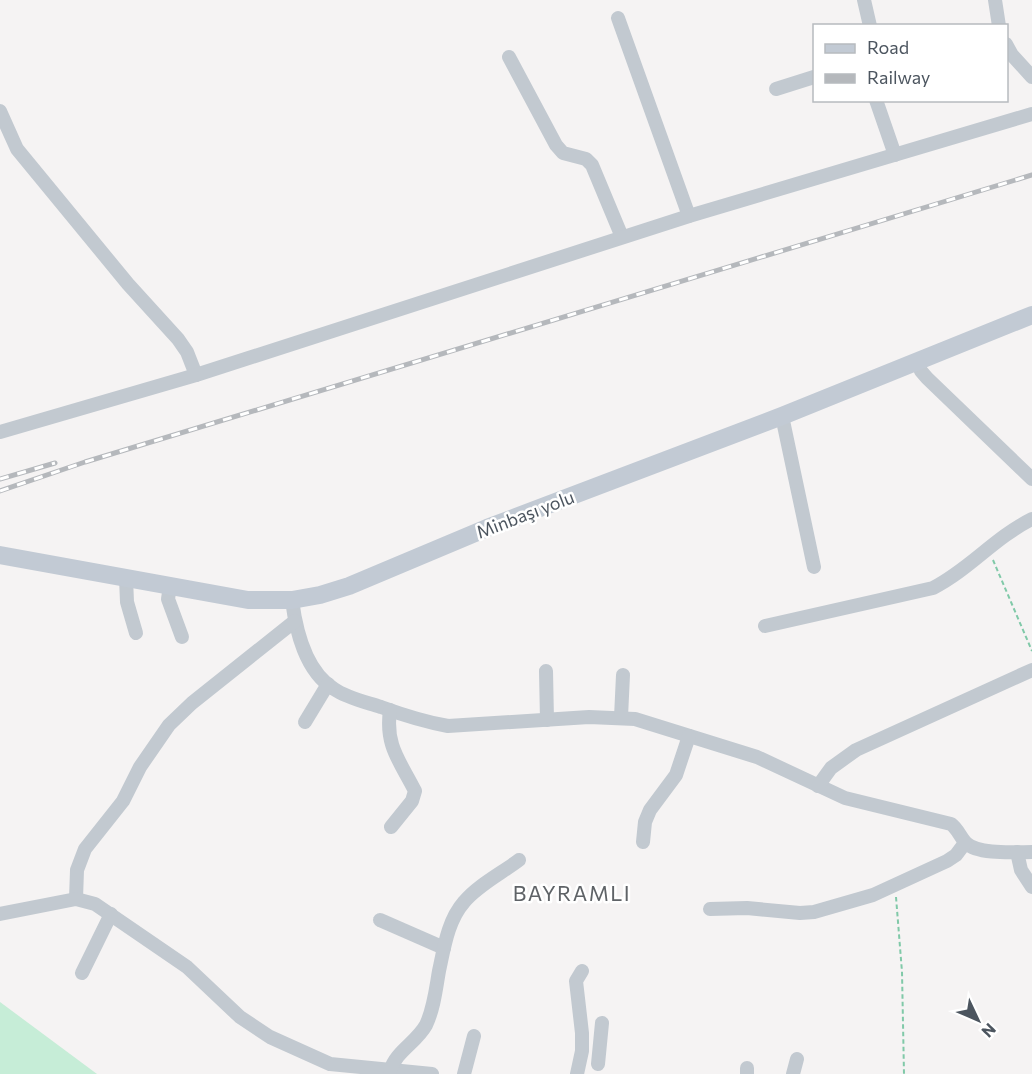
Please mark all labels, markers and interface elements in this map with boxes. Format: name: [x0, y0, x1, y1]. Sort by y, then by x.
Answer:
legend: [813, 24, 1008, 102]
text: Road: [867, 36, 909, 58]
text: Railway: [867, 66, 930, 88]
street label: Minbaşı yolu: [473, 485, 577, 543]
district label: BAYRAMLI: [513, 880, 631, 905]
north arrow: [948, 990, 1008, 1050]
text: N: [978, 1020, 1000, 1042]

